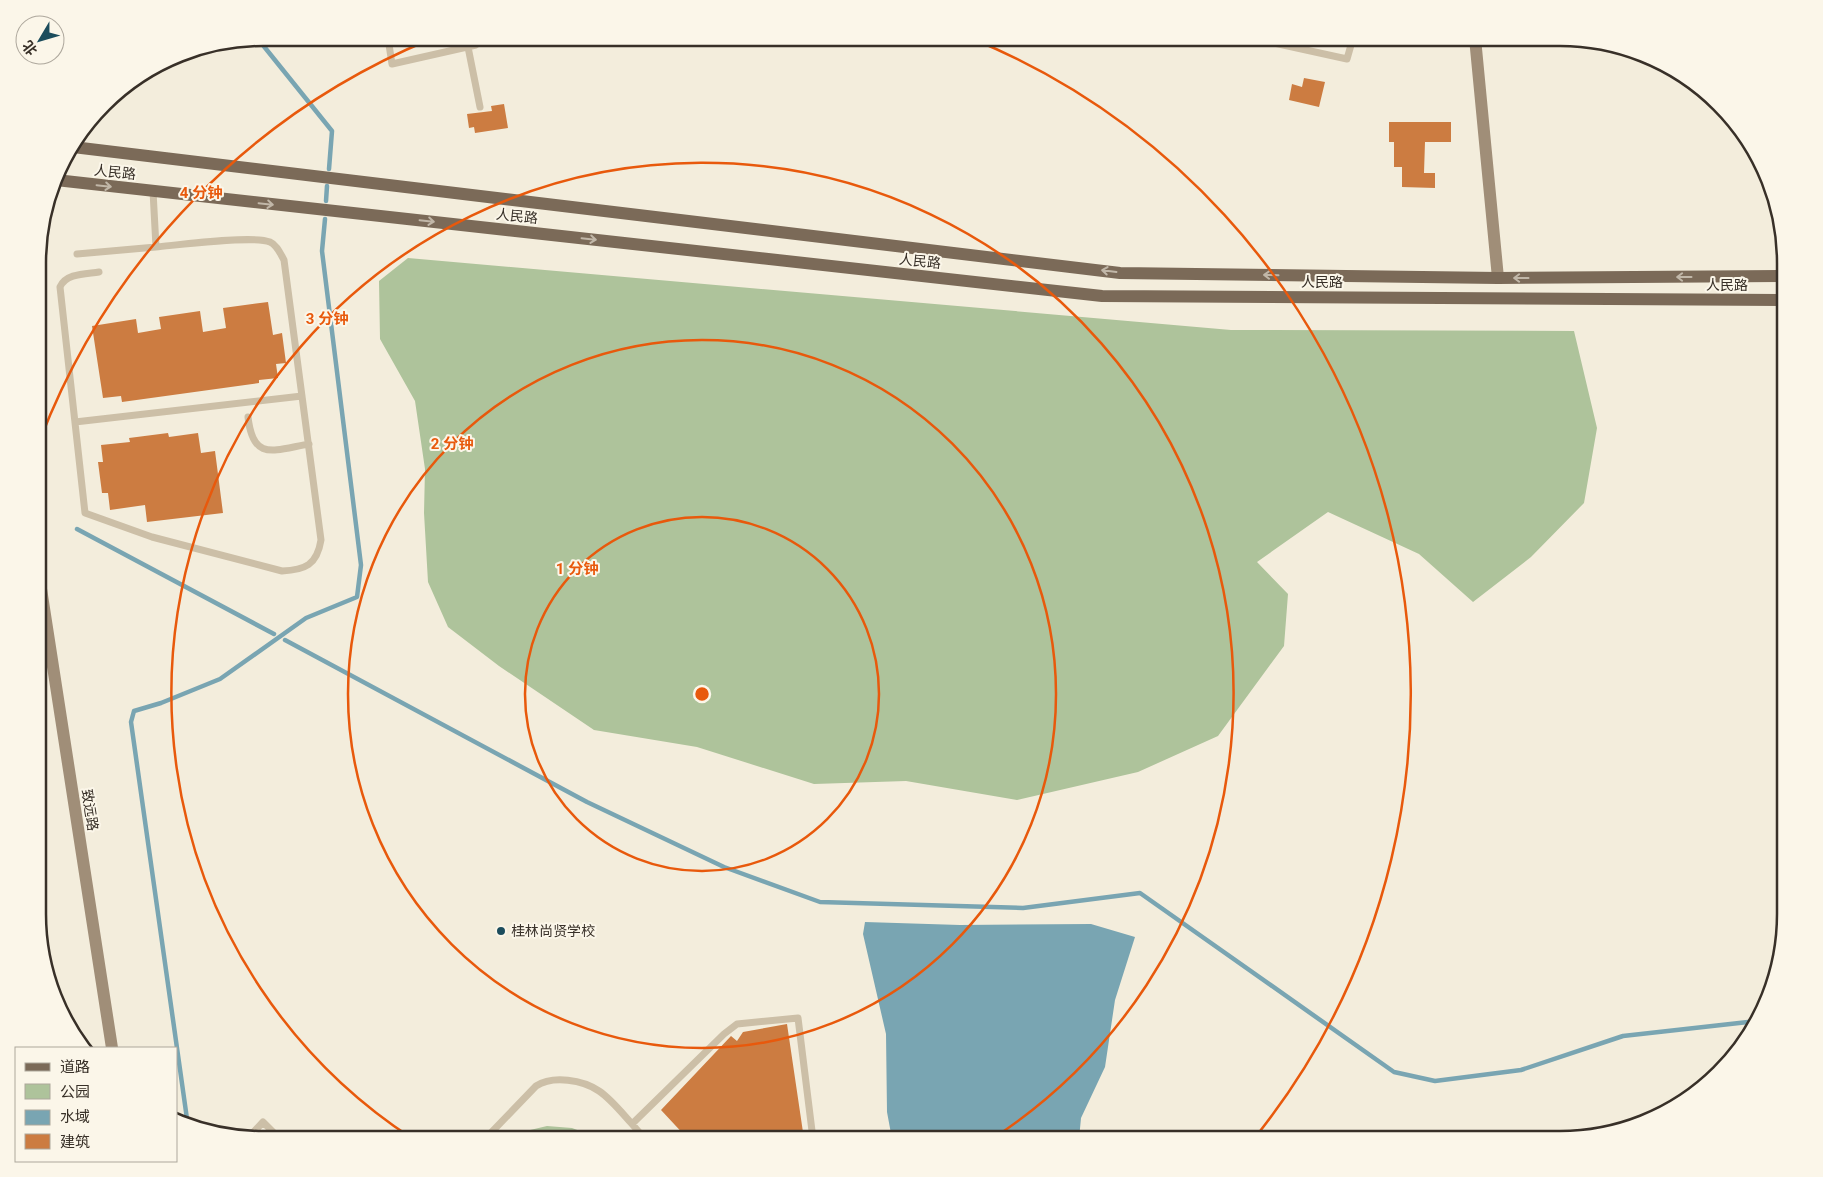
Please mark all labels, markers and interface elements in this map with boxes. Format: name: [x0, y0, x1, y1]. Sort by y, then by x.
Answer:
north arrow: [15, 15, 65, 65]
text: 北: [19, 38, 40, 58]
street label: 人民路: [93, 162, 137, 182]
one-way arrow: [96, 181, 112, 191]
text: 4 分钟: [180, 184, 222, 202]
one-way arrow: [257, 199, 273, 208]
street label: 人民路: [495, 206, 539, 226]
one-way arrow: [419, 216, 435, 226]
one-way arrow: [580, 234, 596, 244]
street label: 人民路: [898, 251, 942, 271]
one-way arrow: [1101, 266, 1117, 276]
one-way arrow: [1264, 270, 1280, 280]
one-way arrow: [1676, 272, 1692, 282]
one-way arrow: [1514, 273, 1530, 283]
street label: 人民路: [1301, 274, 1343, 290]
street label: 人民路: [1706, 277, 1748, 293]
text: 3 分钟: [306, 310, 348, 328]
text: 2 分钟: [431, 435, 473, 453]
text: 1 分钟: [556, 560, 598, 578]
centre of rings: [693, 685, 711, 703]
street label: 致远路: [79, 788, 101, 832]
place label: 桂林尚贤学校: [511, 923, 595, 939]
marker: 桂林尚贤学校: [495, 925, 507, 937]
legend: [15, 1047, 178, 1162]
text: 道路: [60, 1058, 90, 1076]
text: 公园: [60, 1083, 90, 1101]
text: 水域: [60, 1108, 90, 1126]
text: 建筑: [60, 1133, 90, 1151]

